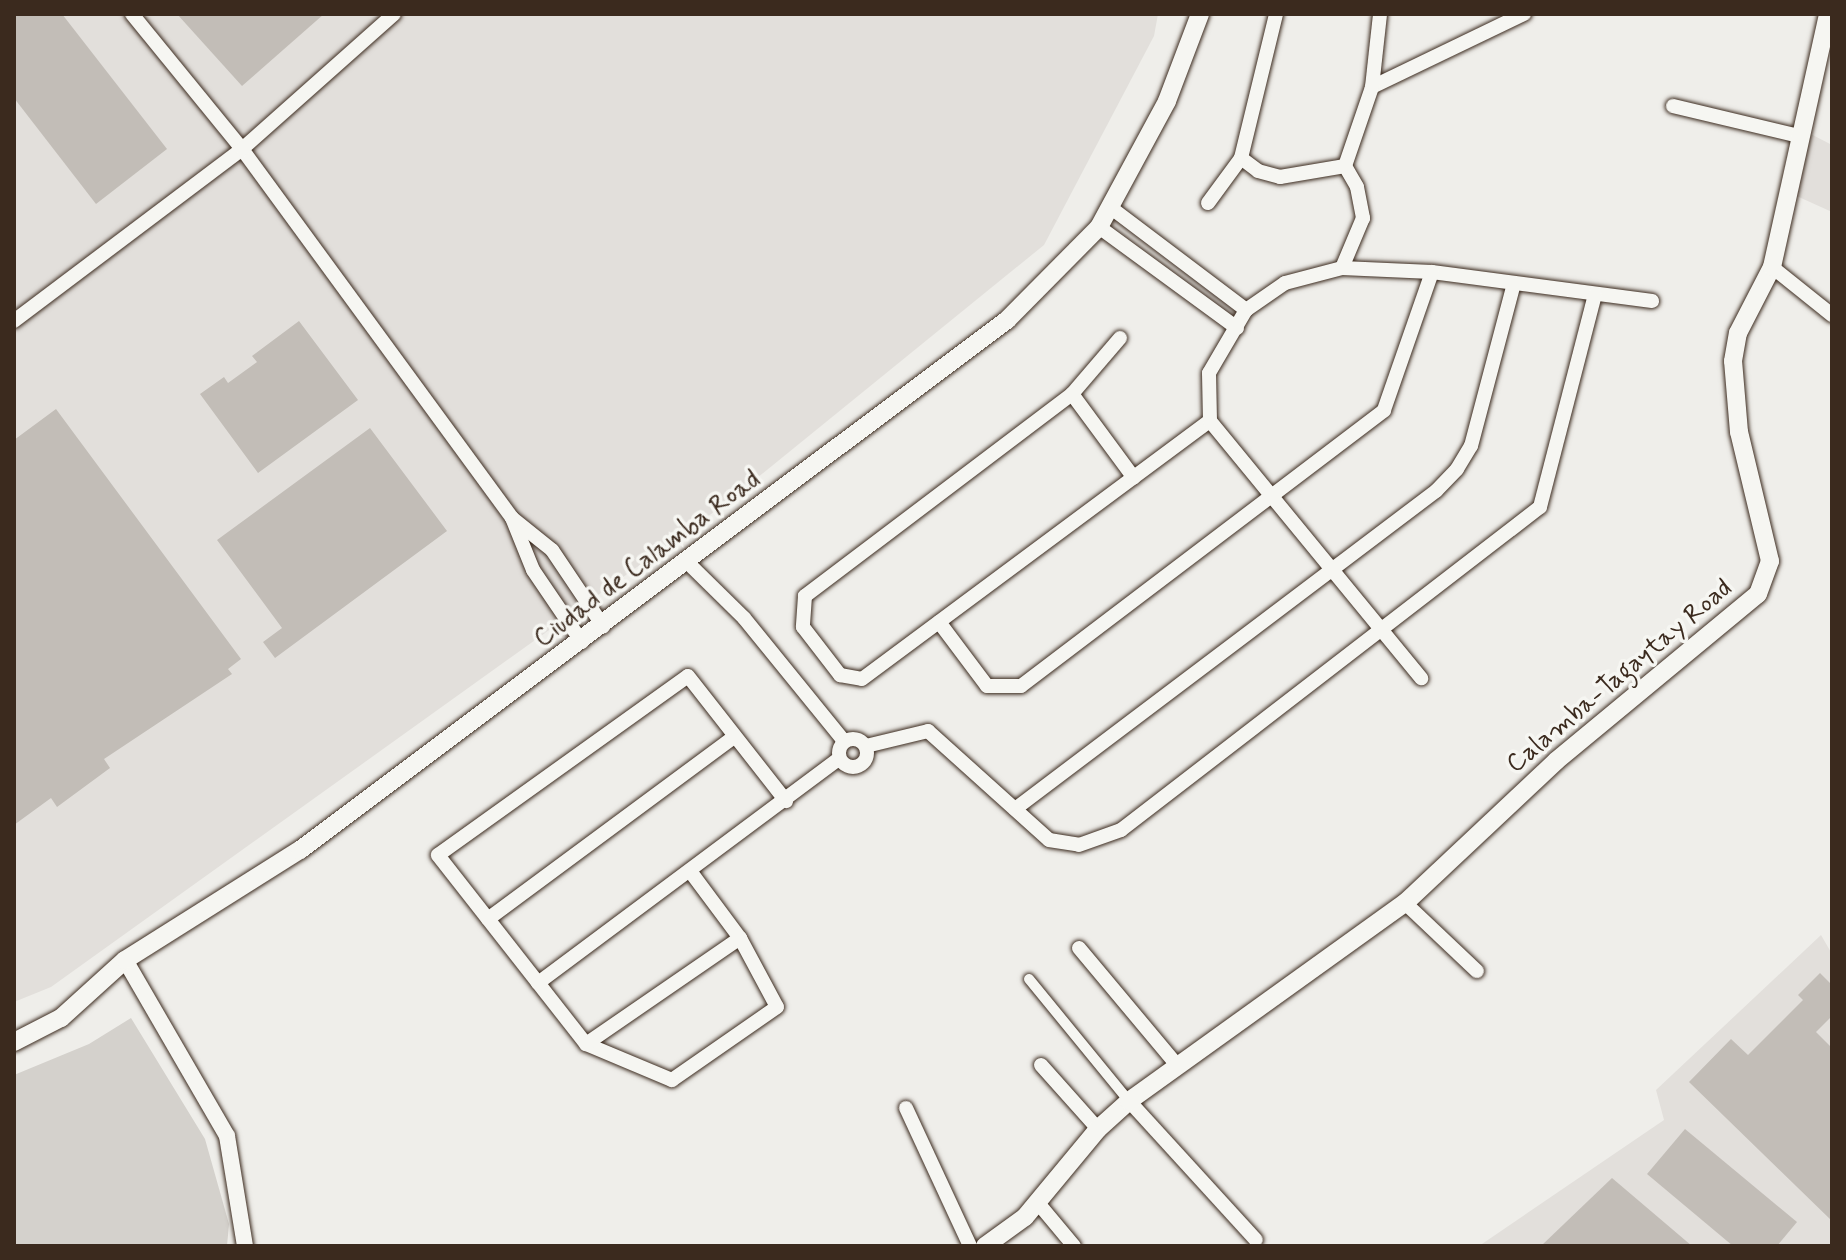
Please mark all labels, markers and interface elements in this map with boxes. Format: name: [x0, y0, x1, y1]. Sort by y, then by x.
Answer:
street label: Ciudad de Calamba Road: [526, 463, 770, 657]
street label: Calamba-Tagaytay Road: [1501, 574, 1739, 780]

